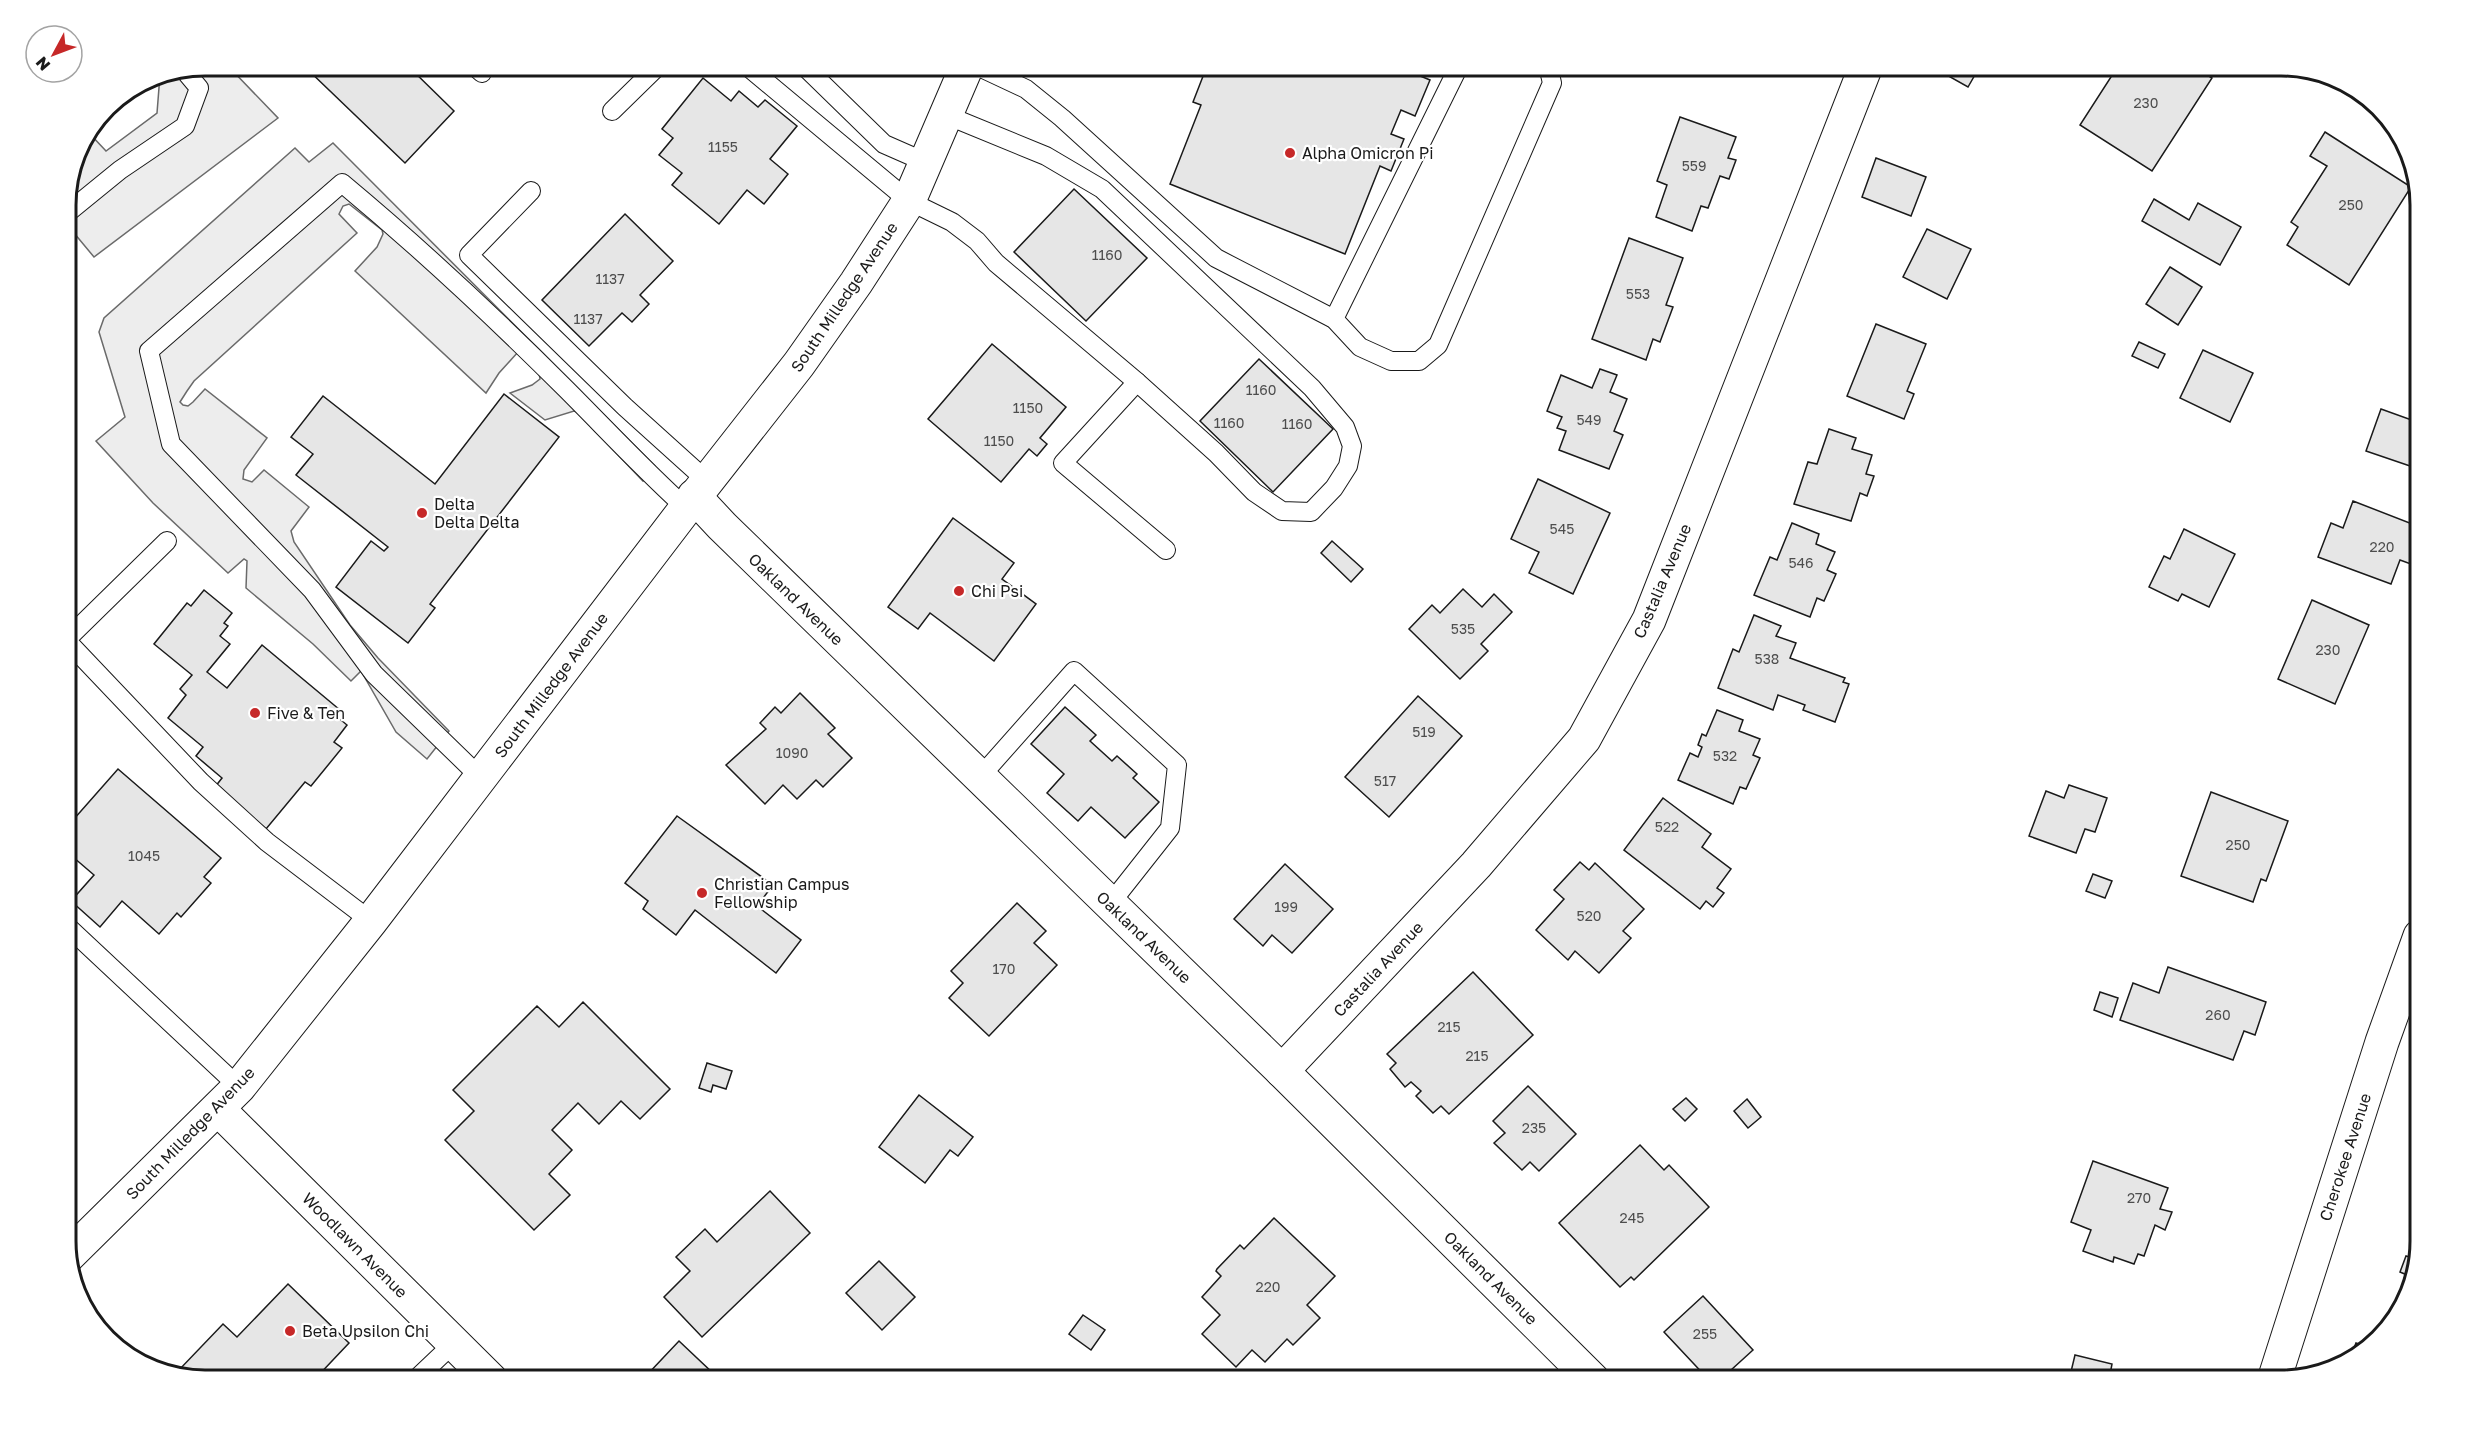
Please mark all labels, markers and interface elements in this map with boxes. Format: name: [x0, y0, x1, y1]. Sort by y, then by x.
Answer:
north arrow: [24, 24, 84, 84]
text: N: [31, 53, 54, 75]
house number: 230: [2134, 94, 2159, 111]
house number: 1155: [708, 138, 738, 155]
place label: Alpha Omicron Pi: [1302, 143, 1434, 163]
marker: Alpha Omicron Pi: [1283, 146, 1297, 160]
house number: 559: [1682, 157, 1706, 174]
house number: 250: [2339, 196, 2363, 213]
street label: South Milledge Avenue: [786, 218, 902, 376]
house number: 1160: [1092, 246, 1122, 263]
house number: 1137: [595, 270, 625, 287]
house number: 553: [1626, 285, 1650, 302]
house number: 1137: [573, 310, 603, 327]
house number: 1160: [1246, 381, 1276, 398]
house number: 1150: [1013, 399, 1043, 416]
house number: 549: [1576, 411, 1602, 428]
house number: 1160: [1214, 414, 1244, 431]
house number: 1160: [1282, 415, 1312, 432]
house number: 1150: [984, 432, 1014, 449]
place label: Delta Delta Delta: [434, 494, 519, 532]
marker: Delta Delta Delta: [415, 506, 429, 520]
house number: 545: [1550, 520, 1574, 537]
street label: Castalia Avenue: [1629, 521, 1695, 641]
house number: 220: [2370, 538, 2394, 555]
street label: Oakland Avenue: [744, 549, 848, 649]
house number: 546: [1788, 554, 1814, 571]
place label: Chi Psi: [971, 581, 1023, 601]
marker: Chi Psi: [952, 584, 966, 598]
street label: South Milledge Avenue: [490, 608, 612, 762]
house number: 535: [1451, 620, 1475, 637]
house number: 230: [2316, 641, 2341, 658]
house number: 538: [1755, 650, 1779, 667]
place label: Five & Ten: [267, 703, 345, 723]
marker: Five & Ten: [248, 706, 262, 720]
house number: 519: [1412, 723, 1436, 740]
house number: 1090: [776, 744, 808, 761]
house number: 532: [1713, 747, 1737, 764]
house number: 517: [1374, 772, 1396, 789]
house number: 522: [1655, 818, 1679, 835]
house number: 250: [2226, 836, 2250, 853]
house number: 1045: [128, 847, 160, 864]
place label: Christian Campus Fellowship: [714, 874, 849, 912]
marker: Christian Campus Fellowship: [695, 886, 709, 900]
street label: Oakland Avenue: [1092, 887, 1196, 987]
house number: 199: [1274, 898, 1298, 915]
house number: 520: [1577, 907, 1601, 924]
street label: Castalia Avenue: [1329, 917, 1427, 1021]
house number: 170: [993, 960, 1015, 977]
house number: 260: [2205, 1006, 2231, 1023]
house number: 215: [1437, 1018, 1461, 1035]
house number: 215: [1465, 1047, 1489, 1064]
street label: South Milledge Avenue: [121, 1063, 259, 1203]
street label: Cherokee Avenue: [2315, 1090, 2375, 1224]
house number: 235: [1522, 1119, 1546, 1136]
street label: Woodlawn Avenue: [298, 1188, 412, 1302]
house number: 270: [2127, 1189, 2151, 1206]
house number: 245: [1620, 1209, 1644, 1226]
street label: Oakland Avenue: [1440, 1227, 1542, 1329]
house number: 220: [1256, 1278, 1280, 1295]
place label: Beta Upsilon Chi: [302, 1321, 429, 1341]
marker: Beta Upsilon Chi: [283, 1324, 297, 1338]
house number: 255: [1693, 1325, 1717, 1342]

